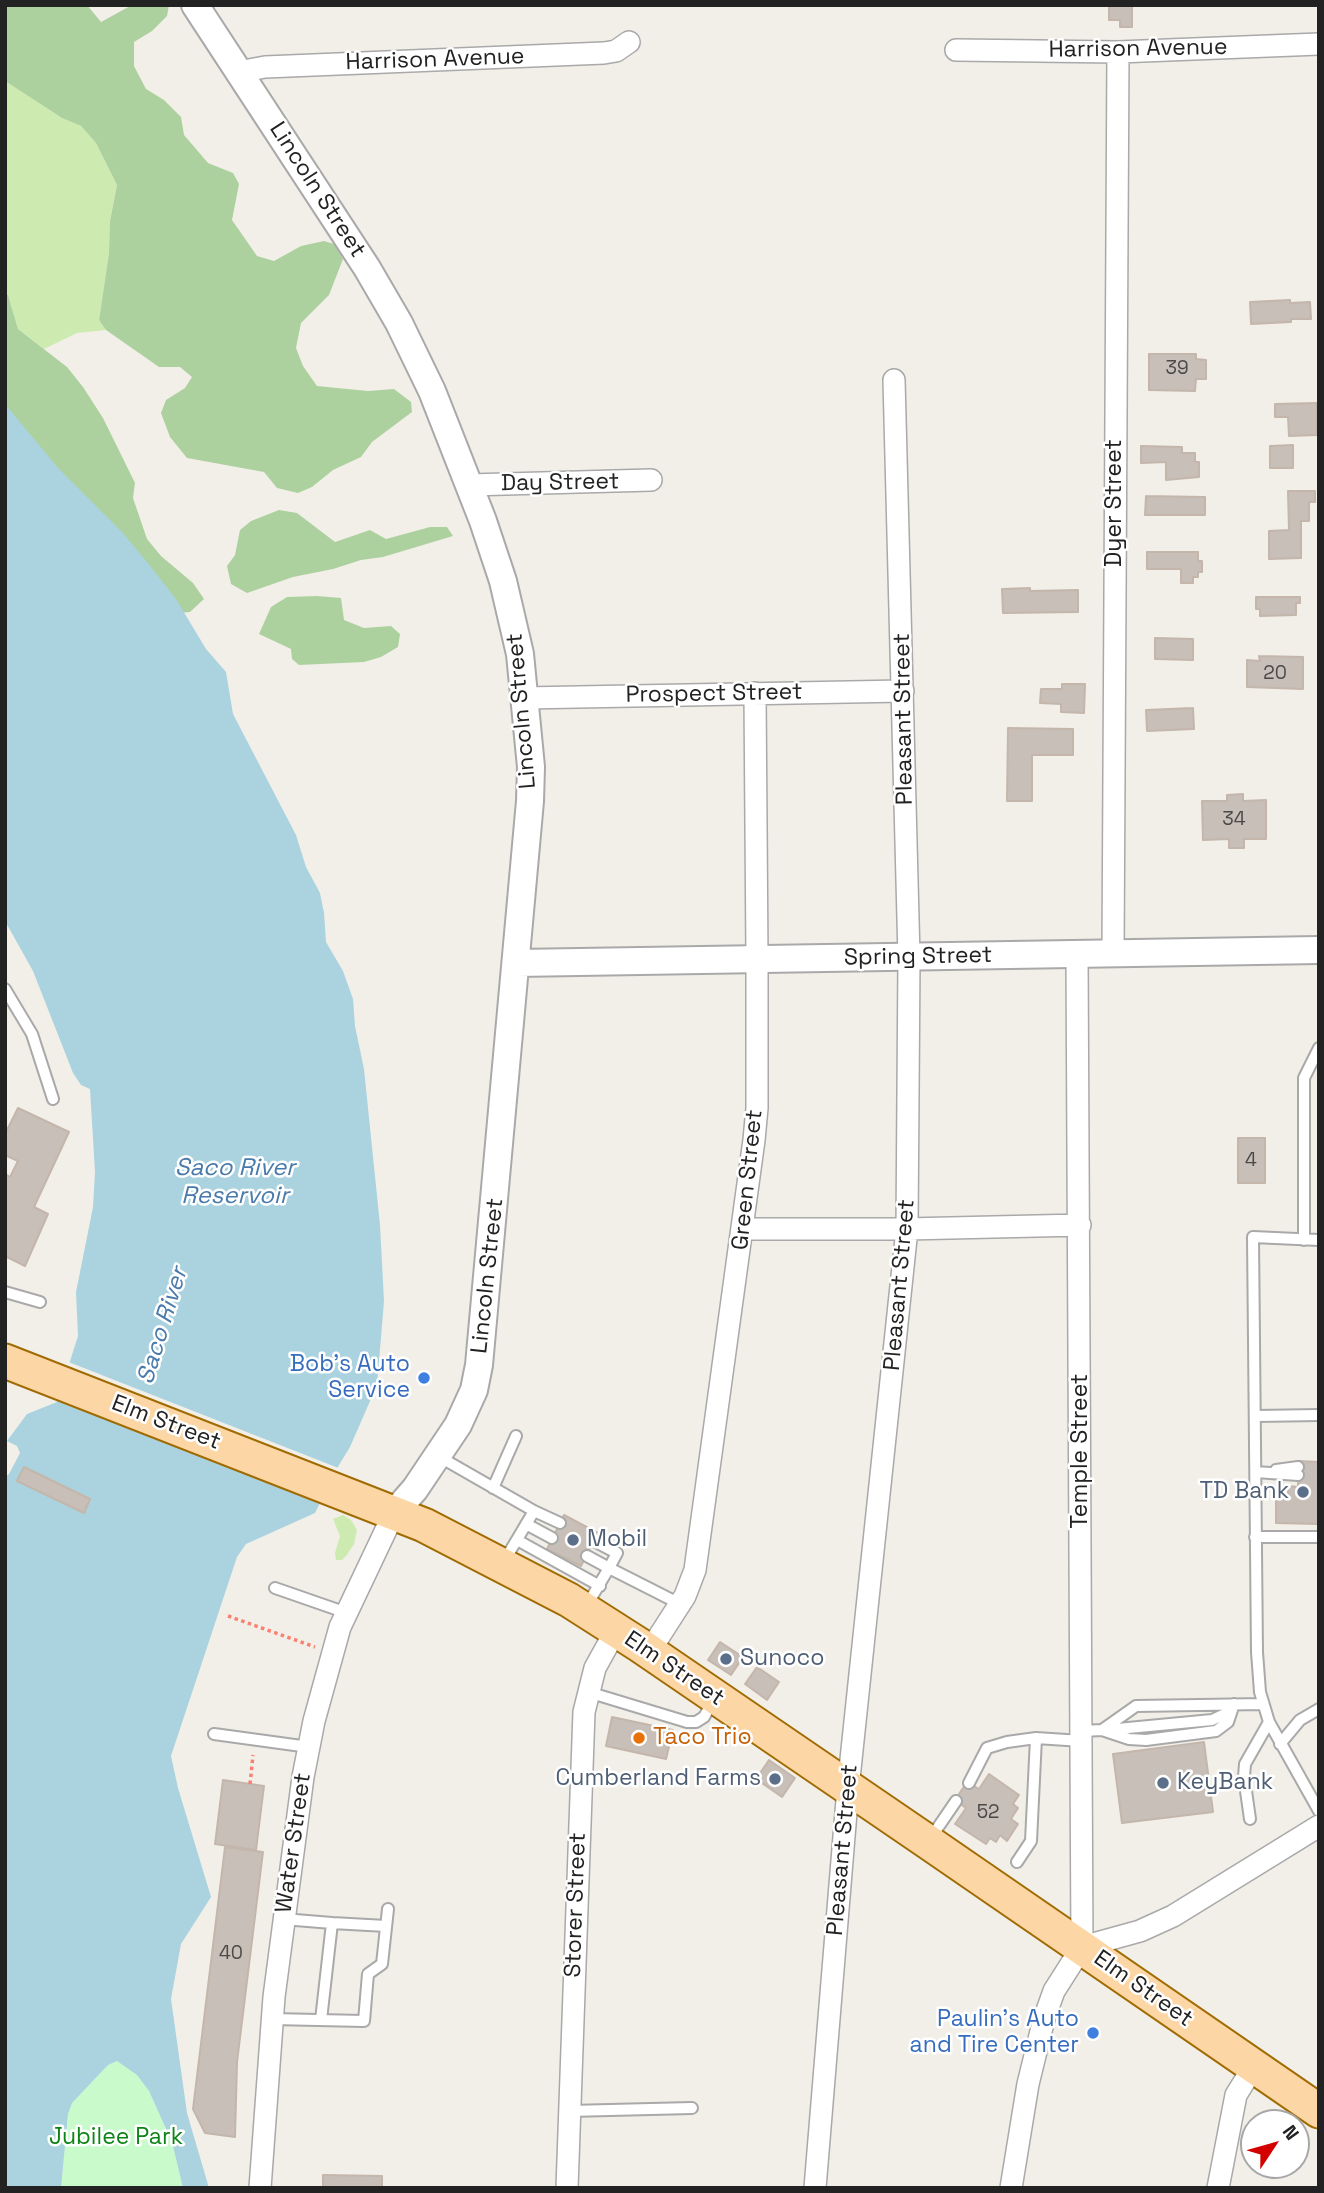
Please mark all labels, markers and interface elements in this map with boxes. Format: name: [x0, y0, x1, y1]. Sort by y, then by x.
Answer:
street label: Harrison Avenue: [1048, 34, 1228, 64]
street label: Harrison Avenue: [345, 43, 525, 77]
street label: Lincoln Street: [263, 117, 371, 263]
house number: 39: [1165, 358, 1189, 380]
street label: Dyer Street: [1101, 439, 1129, 567]
street label: Day Street: [501, 468, 619, 498]
street label: Lincoln Street: [501, 632, 543, 790]
street label: Pleasant Street: [889, 633, 919, 805]
house number: 20: [1263, 663, 1287, 685]
street label: Prospect Street: [625, 679, 803, 709]
house number: 34: [1222, 809, 1246, 831]
street label: Spring Street: [844, 942, 992, 972]
street label: Green Street: [727, 1108, 769, 1252]
house number: 4: [1245, 1150, 1257, 1172]
water label: Saco River Reservoir: [175, 1154, 295, 1210]
street label: Lincoln Street: [466, 1197, 510, 1355]
street label: Pleasant Street: [879, 1198, 921, 1372]
water label: Saco River: [132, 1264, 194, 1388]
place label: Bob's Auto Service: [290, 1351, 410, 1405]
marker: Bob's Auto Service: [416, 1370, 432, 1386]
street label: Temple Street: [1067, 1374, 1095, 1528]
street label: Elm Street: [108, 1390, 224, 1456]
place label: TD Bank: [1199, 1478, 1289, 1506]
marker: TD Bank: [1295, 1484, 1311, 1500]
place label: Mobil: [587, 1526, 647, 1554]
marker: Mobil: [565, 1532, 581, 1548]
street label: Elm Street: [619, 1626, 729, 1712]
place label: Sunoco: [740, 1645, 824, 1673]
marker: Sunoco: [718, 1651, 734, 1667]
place label: Taco Trio: [653, 1724, 752, 1752]
marker: Taco Trio: [631, 1730, 647, 1746]
street label: Pleasant Street: [822, 1763, 864, 1937]
place label: Cumberland Farms: [556, 1765, 761, 1793]
place label: KeyBank: [1177, 1769, 1273, 1797]
street label: Water Street: [271, 1771, 317, 1915]
marker: Cumberland Farms: [767, 1771, 783, 1787]
marker: KeyBank: [1155, 1775, 1171, 1791]
house number: 52: [977, 1802, 999, 1824]
street label: Storer Street: [560, 1832, 592, 1978]
house number: 40: [219, 1943, 243, 1965]
street label: Elm Street: [1088, 1945, 1198, 2033]
place label: Paulin's Auto and Tire Center: [910, 2006, 1079, 2060]
marker: Paulin's Auto and Tire Center: [1085, 2025, 1101, 2041]
north arrow: [1240, 2109, 1310, 2179]
text: N: [1277, 2120, 1305, 2145]
park label: Jubilee Park: [49, 2124, 183, 2152]

